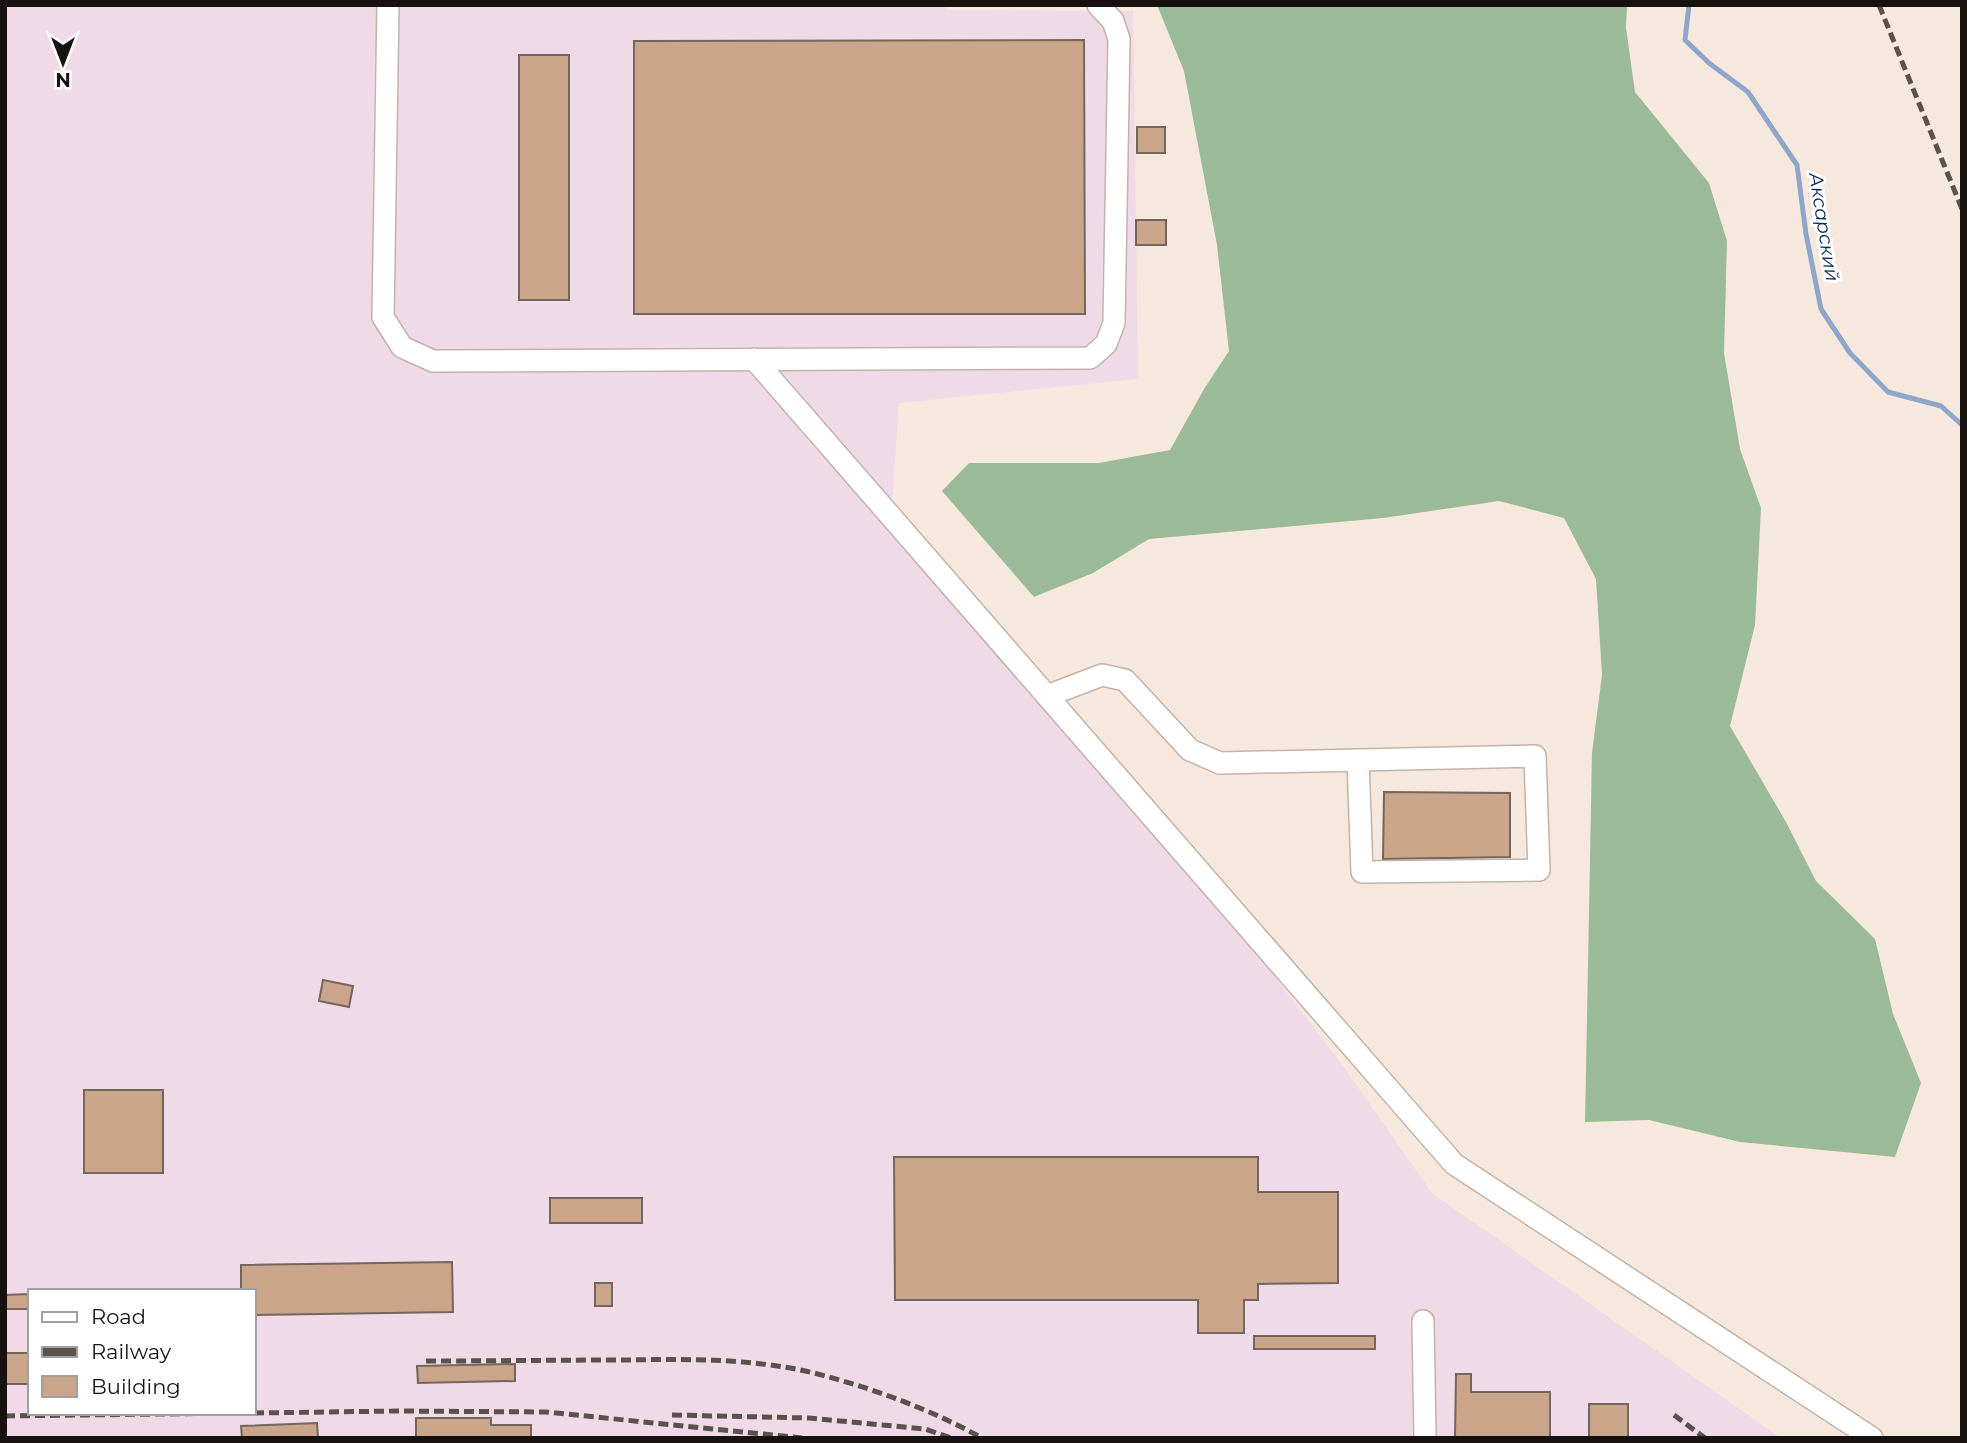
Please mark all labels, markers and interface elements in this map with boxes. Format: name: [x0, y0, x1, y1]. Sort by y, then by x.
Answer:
north arrow: [28, 28, 98, 98]
text: N: [55, 68, 71, 91]
water label: Аксарский: [1804, 170, 1844, 283]
legend: [28, 1289, 256, 1415]
text: Road: [91, 1304, 146, 1329]
text: Railway: [91, 1339, 172, 1364]
text: Building: [91, 1374, 181, 1399]

